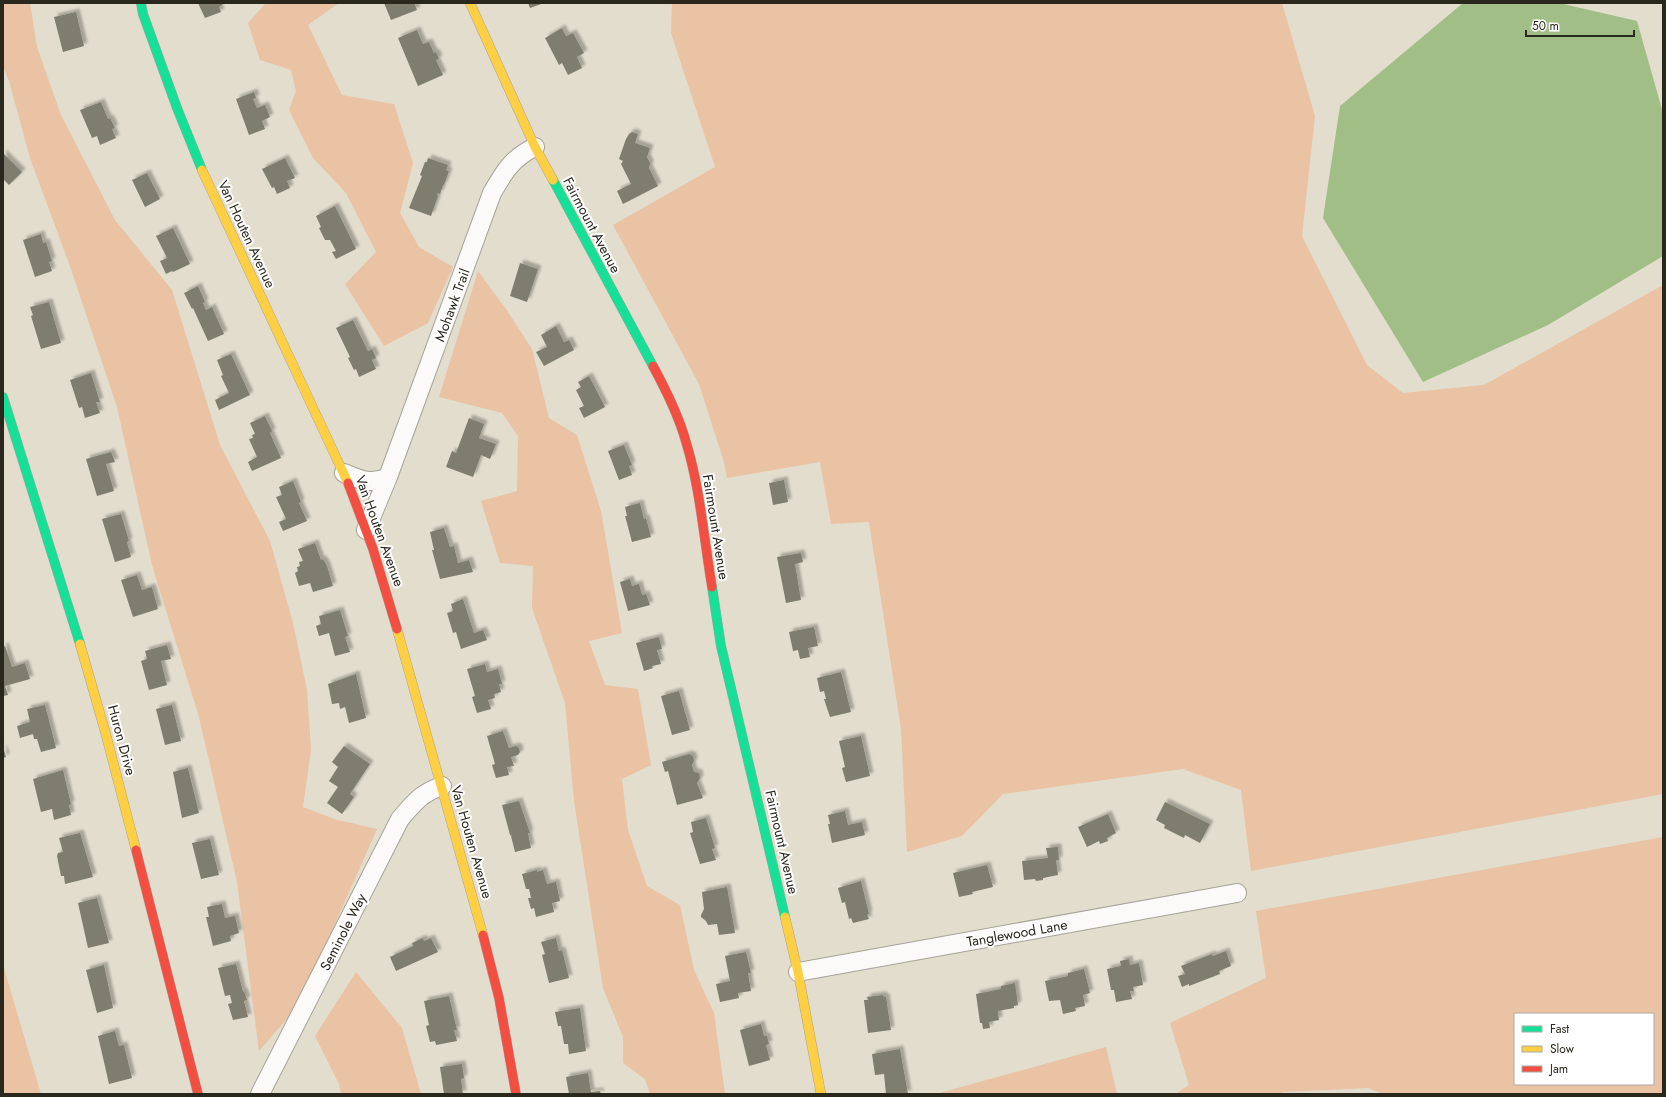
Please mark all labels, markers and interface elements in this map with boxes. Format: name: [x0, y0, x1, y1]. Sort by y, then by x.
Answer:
scale bar: [1526, 12, 1634, 38]
text: 50 m: [1532, 17, 1559, 35]
street label: Fairmount Avenue: [558, 173, 626, 277]
street label: Van Houten Avenue: [213, 177, 281, 291]
street label: Mohawk Trail: [429, 266, 475, 344]
street label: Van Houten Avenue: [351, 473, 409, 589]
street label: Fairmount Avenue: [698, 473, 734, 581]
street label: Huron Drive: [103, 703, 141, 777]
street label: Van Houten Avenue: [446, 783, 498, 901]
street label: Fairmount Avenue: [760, 788, 804, 896]
street label: Seminole Way: [315, 889, 371, 974]
street label: Tanglewood Lane: [965, 914, 1069, 952]
legend: [1514, 1013, 1654, 1085]
text: Fast: [1550, 1020, 1569, 1038]
text: Slow: [1550, 1040, 1575, 1058]
text: Jam: [1548, 1060, 1568, 1078]

